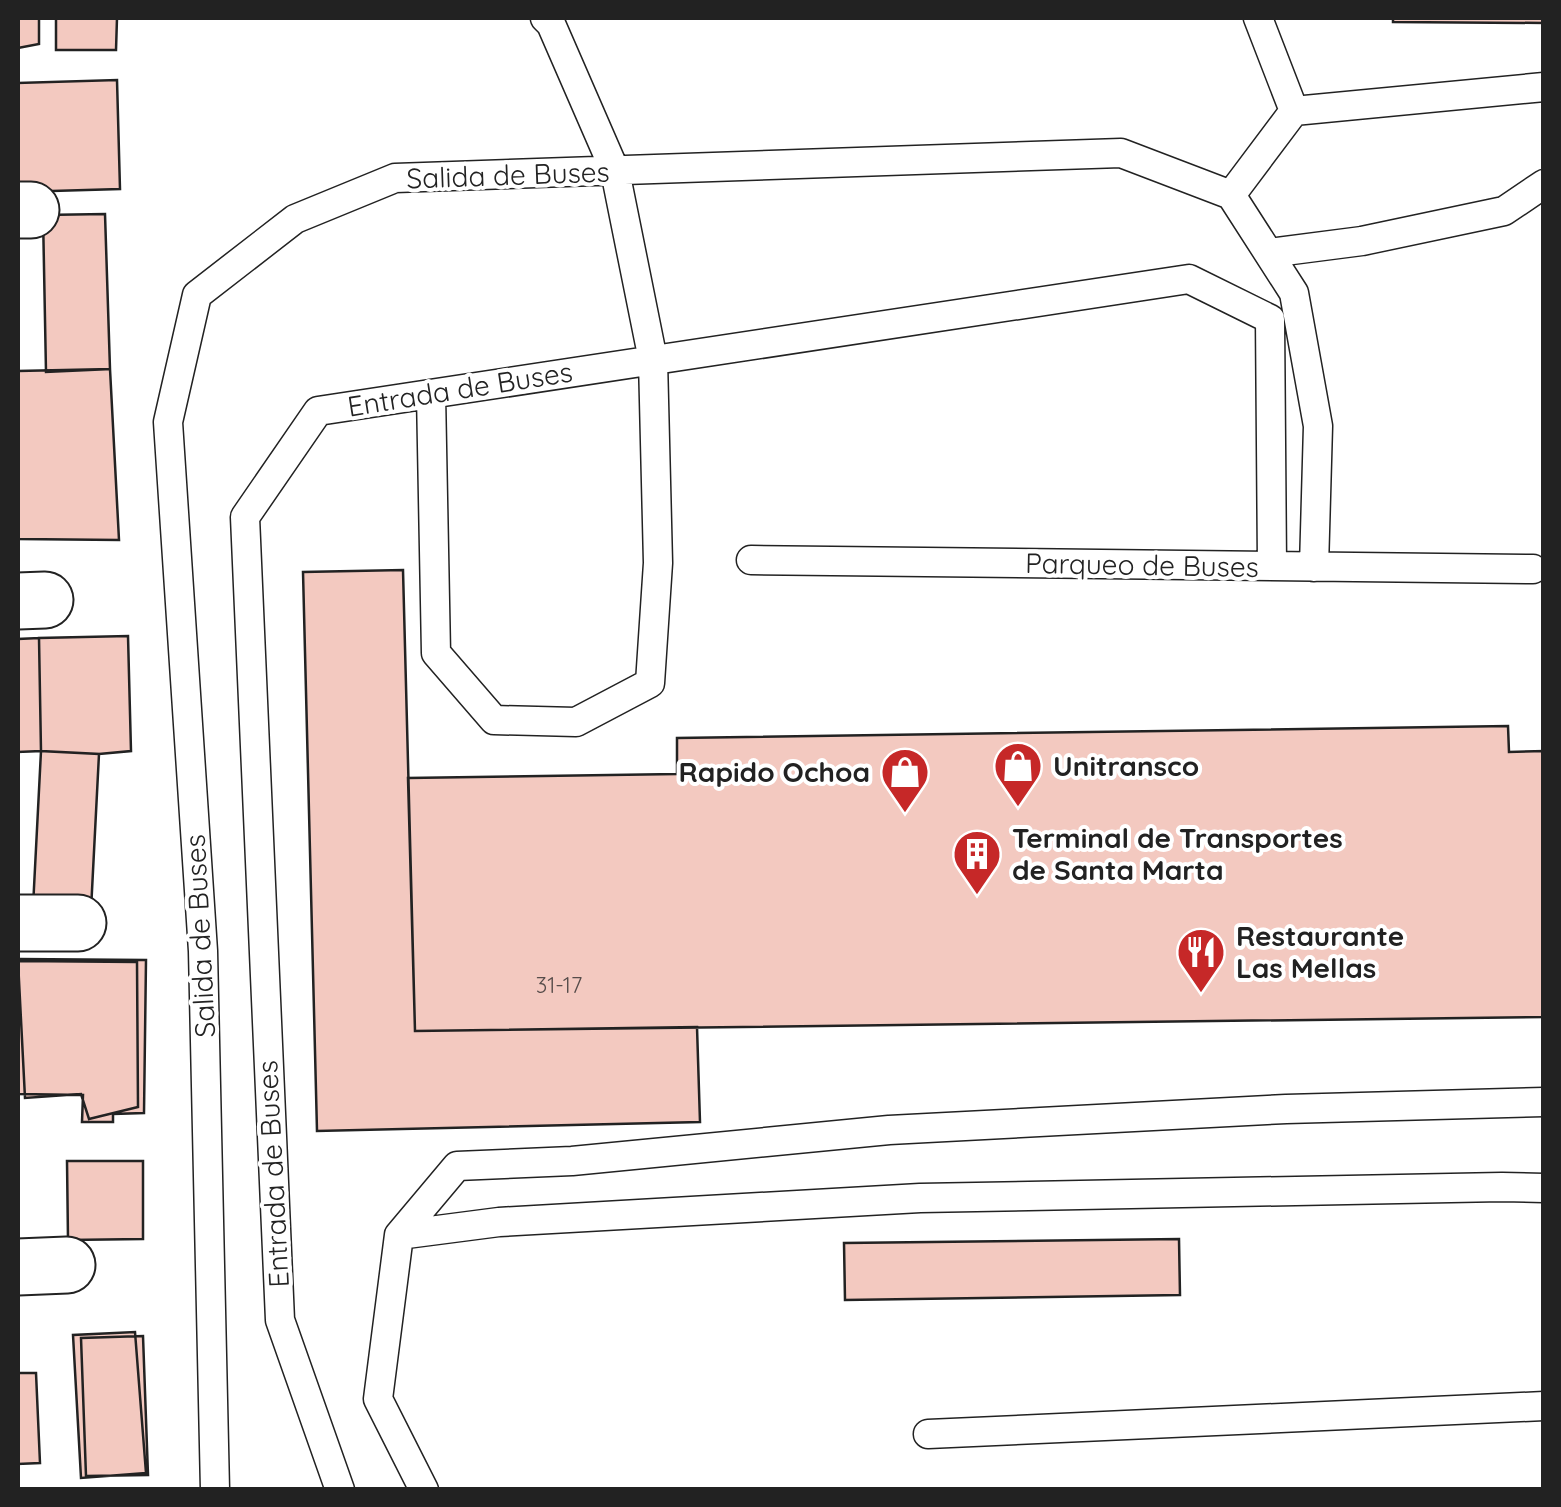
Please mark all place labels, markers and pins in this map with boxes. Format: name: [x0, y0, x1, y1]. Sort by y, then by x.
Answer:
shop icon: Unitransco: [992, 740, 1044, 808]
shop icon: Rapido Ochoa: [879, 746, 931, 814]
place label: Unitransco: [1053, 748, 1199, 783]
place label: Rapido Ochoa: [678, 754, 870, 789]
place label: Terminal de Transportes de Santa Marta: [1012, 820, 1343, 887]
building icon: Terminal de Transportes de Santa Marta: [951, 828, 1003, 896]
place label: Restaurante Las Mellas: [1236, 918, 1404, 985]
restaurant icon: Restaurante Las Mellas: [1175, 926, 1227, 994]

